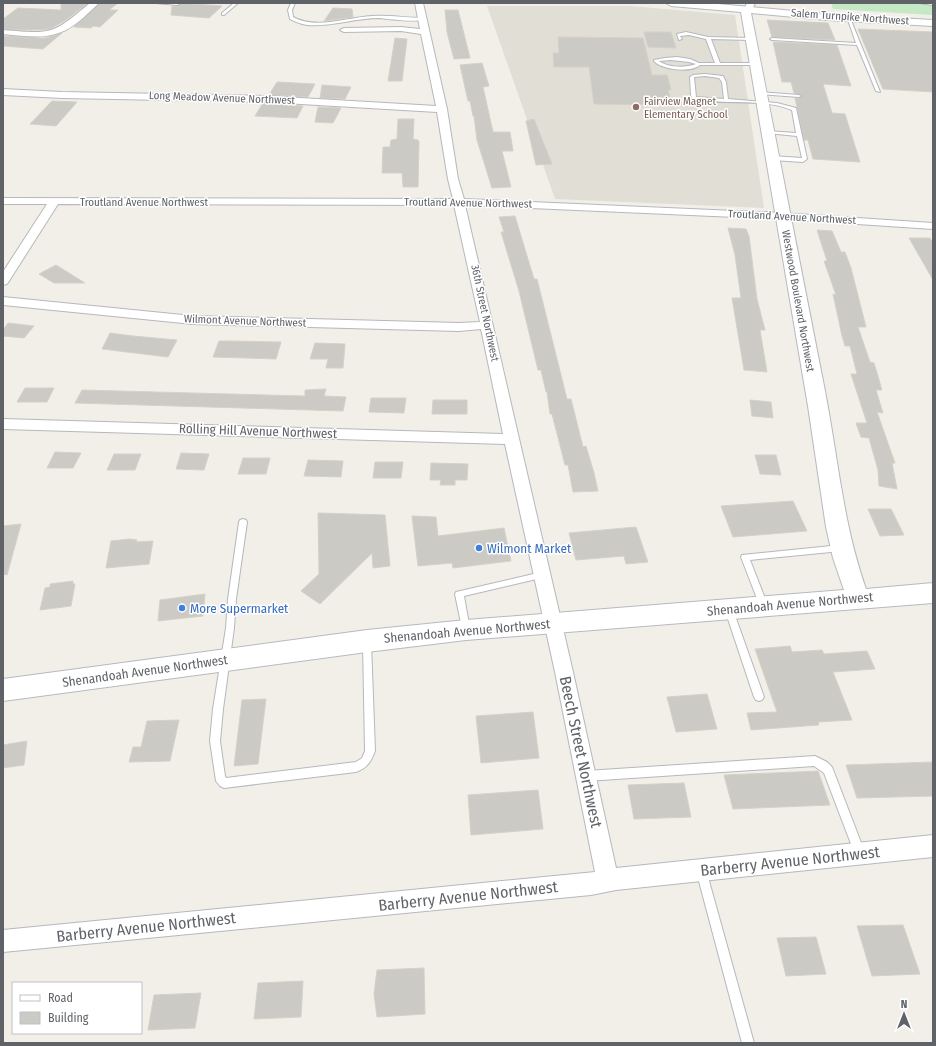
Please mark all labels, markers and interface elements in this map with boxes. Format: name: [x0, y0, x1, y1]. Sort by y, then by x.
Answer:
street label: Salem Turnpike Northwest: [790, 6, 910, 28]
street label: Long Meadow Avenue Northwest: [149, 89, 296, 107]
place label: Fairview Magnet Elementary School: [644, 95, 728, 121]
marker: Fairview Magnet Elementary School: [631, 102, 641, 112]
street label: Troutland Avenue Northwest: [404, 195, 533, 211]
street label: Troutland Avenue Northwest: [80, 196, 208, 209]
street label: Troutland Avenue Northwest: [728, 207, 857, 227]
street label: Westwood Boulevard Northwest: [779, 229, 817, 373]
street label: 36th Street Northwest: [468, 263, 502, 363]
street label: Wilmont Avenue Northwest: [184, 312, 307, 330]
street label: Rolling Hill Avenue Northwest: [179, 421, 338, 441]
place label: Wilmont Market: [487, 541, 572, 556]
marker: Wilmont Market: [474, 543, 484, 553]
street label: Shenandoah Avenue Northwest: [706, 589, 875, 619]
place label: More Supermarket: [190, 601, 289, 616]
marker: More Supermarket: [177, 603, 187, 613]
street label: Shenandoah Avenue Northwest: [383, 616, 552, 646]
street label: Shenandoah Avenue Northwest: [61, 652, 229, 690]
street label: Beech Street Northwest: [556, 674, 607, 830]
street label: Barberry Avenue Northwest: [699, 842, 881, 880]
street label: Barberry Avenue Northwest: [377, 877, 559, 915]
street label: Barberry Avenue Northwest: [55, 908, 237, 946]
legend: [12, 982, 142, 1034]
text: Road: [48, 991, 73, 1005]
north arrow: [884, 994, 924, 1034]
text: N: [901, 998, 907, 1011]
text: Building: [48, 1011, 89, 1025]

